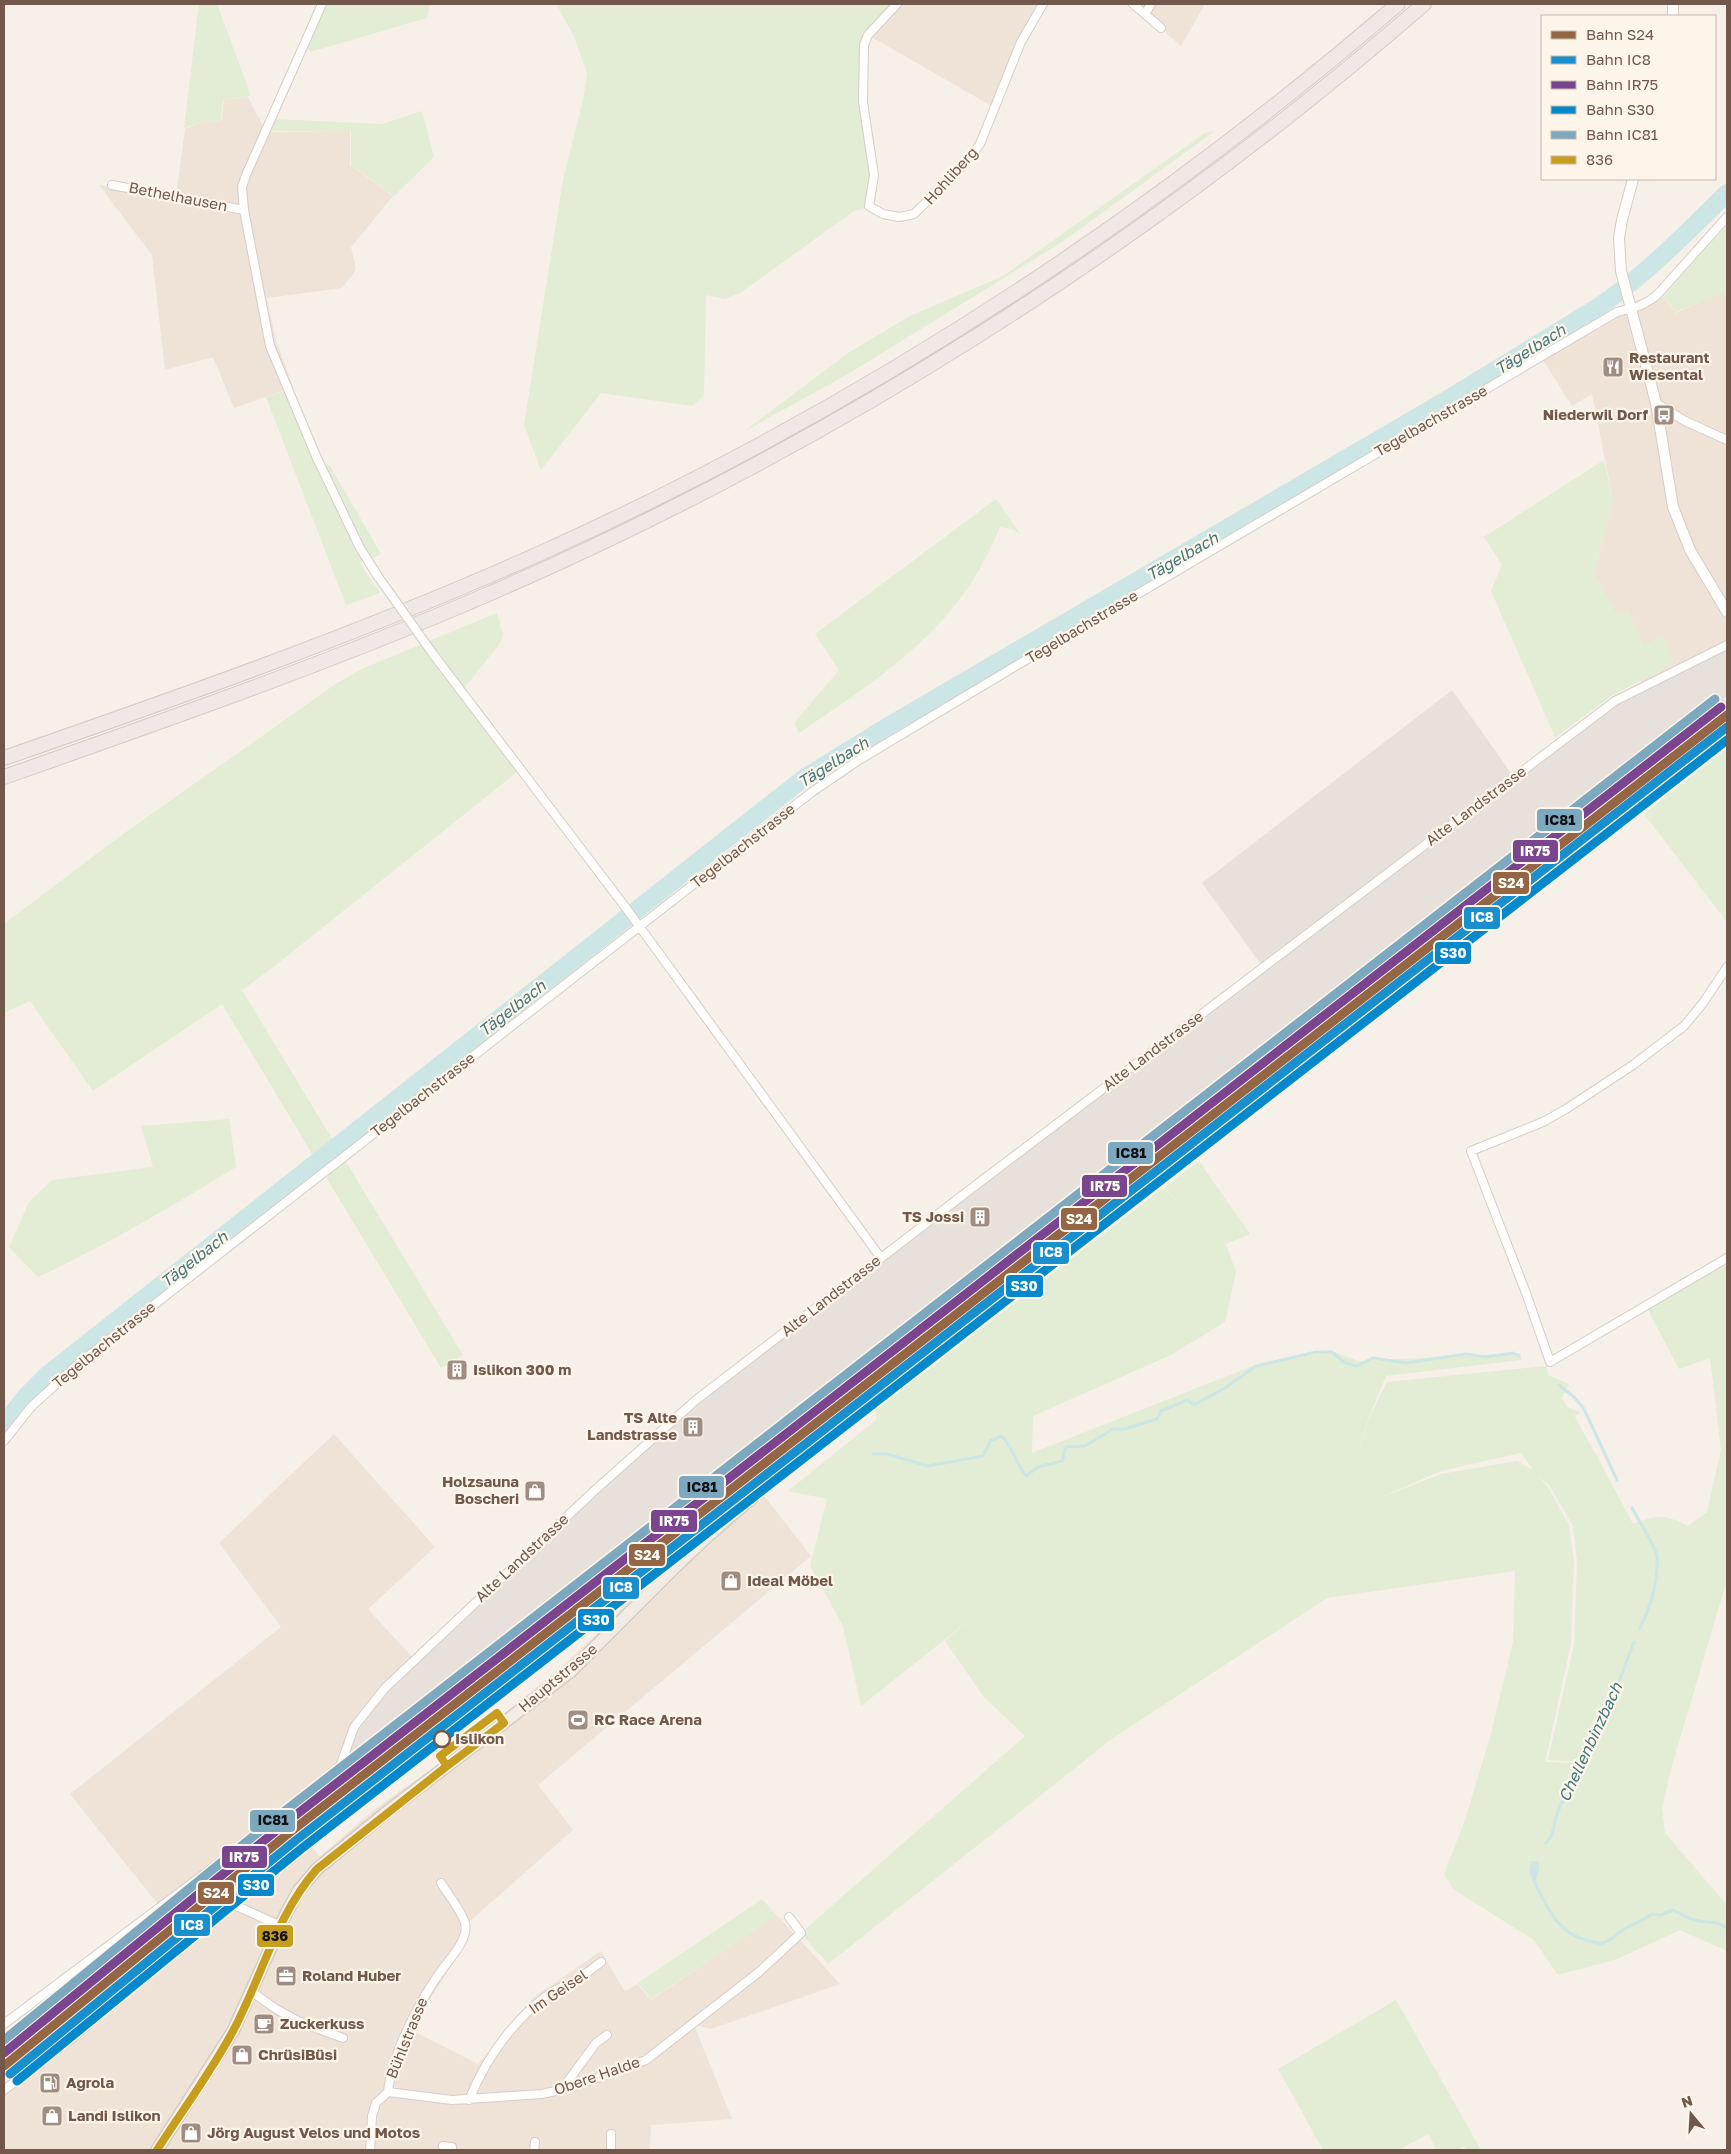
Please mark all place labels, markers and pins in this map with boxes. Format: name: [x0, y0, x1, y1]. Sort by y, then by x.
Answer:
place label: Restaurant Wiesental: [1629, 348, 1709, 383]
restaurant icon: Restaurant Wiesental: [1601, 355, 1625, 379]
bus stop icon: Niederwil Dorf: [1652, 403, 1676, 427]
place label: Niederwil Dorf: [1543, 405, 1649, 423]
building icon: TS Jossi: [968, 1205, 992, 1229]
place label: TS Jossi: [902, 1207, 964, 1225]
building icon: Islikon 300 m: [445, 1358, 469, 1382]
place label: Islikon 300 m: [473, 1360, 571, 1378]
place label: TS Alte Landstrasse: [587, 1408, 677, 1443]
building icon: TS Alte Landstrasse: [681, 1415, 705, 1439]
place label: Holzsauna Boscheri: [442, 1472, 519, 1507]
shop icon: Holzsauna Boscheri: [523, 1479, 547, 1503]
shop icon: Ideal Möbel: [719, 1569, 743, 1593]
place label: Ideal Möbel: [747, 1571, 833, 1589]
sports icon: RC Race Arena: [566, 1708, 590, 1732]
place label: RC Race Arena: [594, 1710, 702, 1728]
place label: Islikon: [455, 1729, 504, 1747]
marker: Islikon: [433, 1730, 451, 1748]
office icon: Roland Huber: [274, 1964, 298, 1988]
place label: Roland Huber: [302, 1966, 401, 1984]
cafe icon: Zuckerkuss: [252, 2012, 276, 2036]
place label: Zuckerkuss: [280, 2014, 365, 2032]
shop icon: ChrüsiBüsi: [230, 2043, 254, 2067]
place label: ChrüsiBüsi: [258, 2045, 337, 2063]
fuel station icon: Agrola: [38, 2071, 62, 2095]
place label: Agrola: [66, 2073, 114, 2091]
shop icon: Landi Islikon: [40, 2104, 64, 2128]
place label: Landi Islikon: [68, 2106, 161, 2124]
shop icon: Jörg August Velos und Motos: [179, 2121, 203, 2145]
place label: Jörg August Velos und Motos: [207, 2123, 420, 2141]

